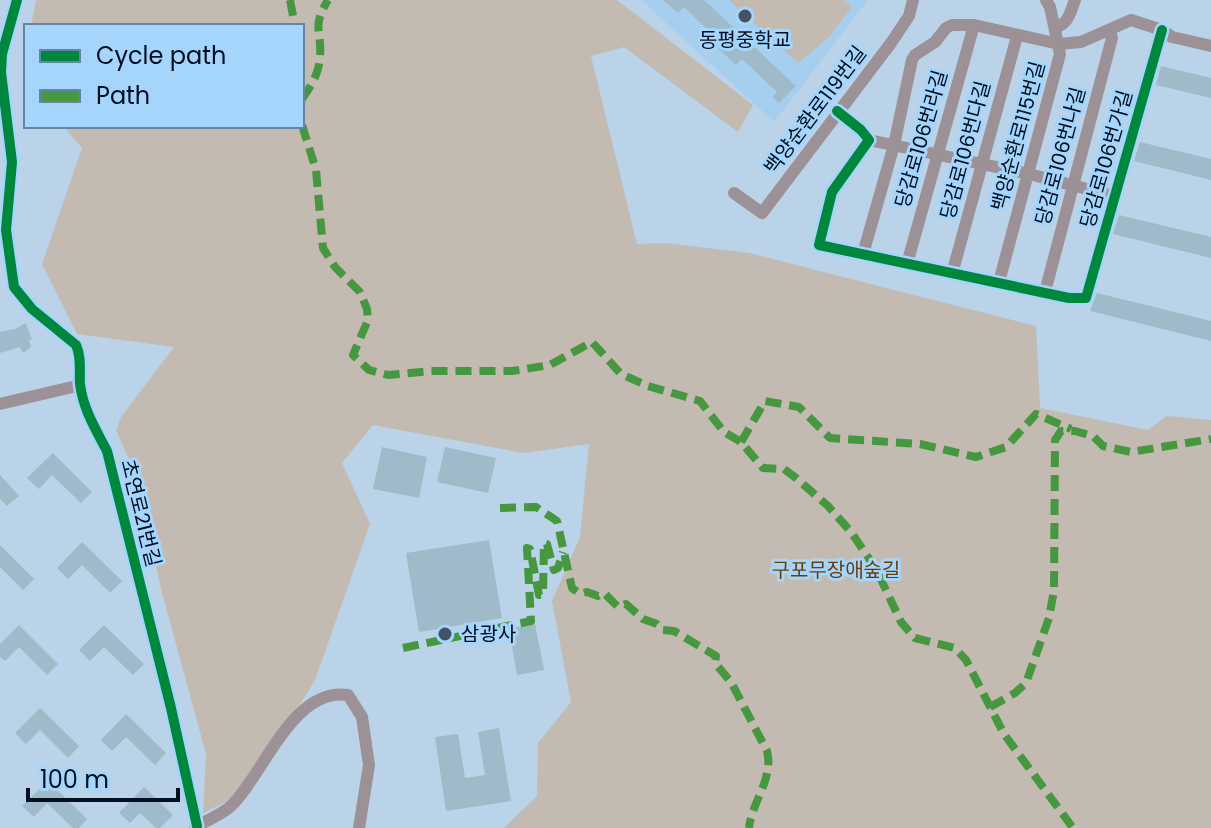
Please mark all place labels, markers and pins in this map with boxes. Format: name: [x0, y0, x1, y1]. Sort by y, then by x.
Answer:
marker: 동평중학교: [736, 7, 754, 25]
place label: 동평중학교: [699, 26, 791, 54]
place label: 삼광사: [461, 620, 516, 648]
marker: 삼광사: [436, 625, 454, 643]

